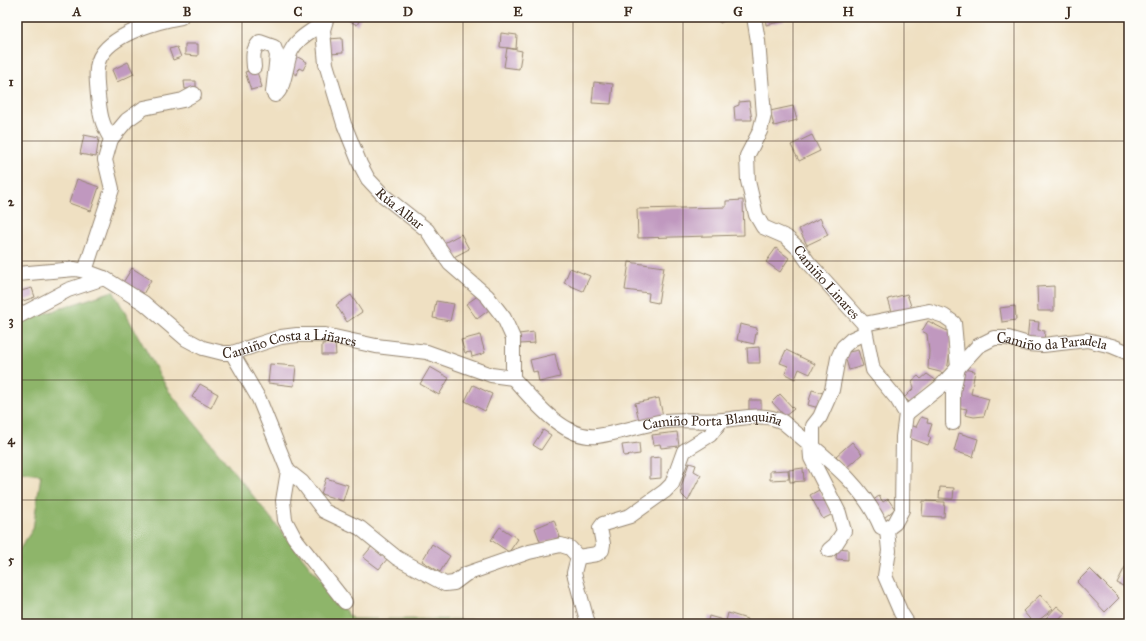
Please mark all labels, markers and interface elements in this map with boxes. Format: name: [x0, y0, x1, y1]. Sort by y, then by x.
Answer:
text: A: [72, 4, 82, 20]
text: B: [183, 4, 192, 20]
text: C: [294, 4, 303, 20]
text: D: [403, 4, 413, 20]
text: E: [513, 4, 523, 20]
text: F: [624, 4, 633, 20]
text: G: [733, 4, 743, 20]
text: H: [842, 4, 854, 20]
text: I: [956, 4, 962, 20]
text: J: [1064, 4, 1072, 20]
text: 1: [8, 74, 14, 90]
street label: Rúa Albar: [372, 184, 428, 234]
text: 2: [8, 194, 15, 210]
street label: Camiño Linares: [790, 242, 863, 323]
text: 3: [8, 313, 14, 329]
street label: Camiño Costa a Liñares: [222, 327, 358, 362]
street label: Camiño da Paradela: [997, 330, 1109, 354]
street label: Camiño Porta Blanquiña: [641, 408, 785, 434]
text: 4: [7, 432, 15, 448]
text: 5: [8, 552, 15, 568]

